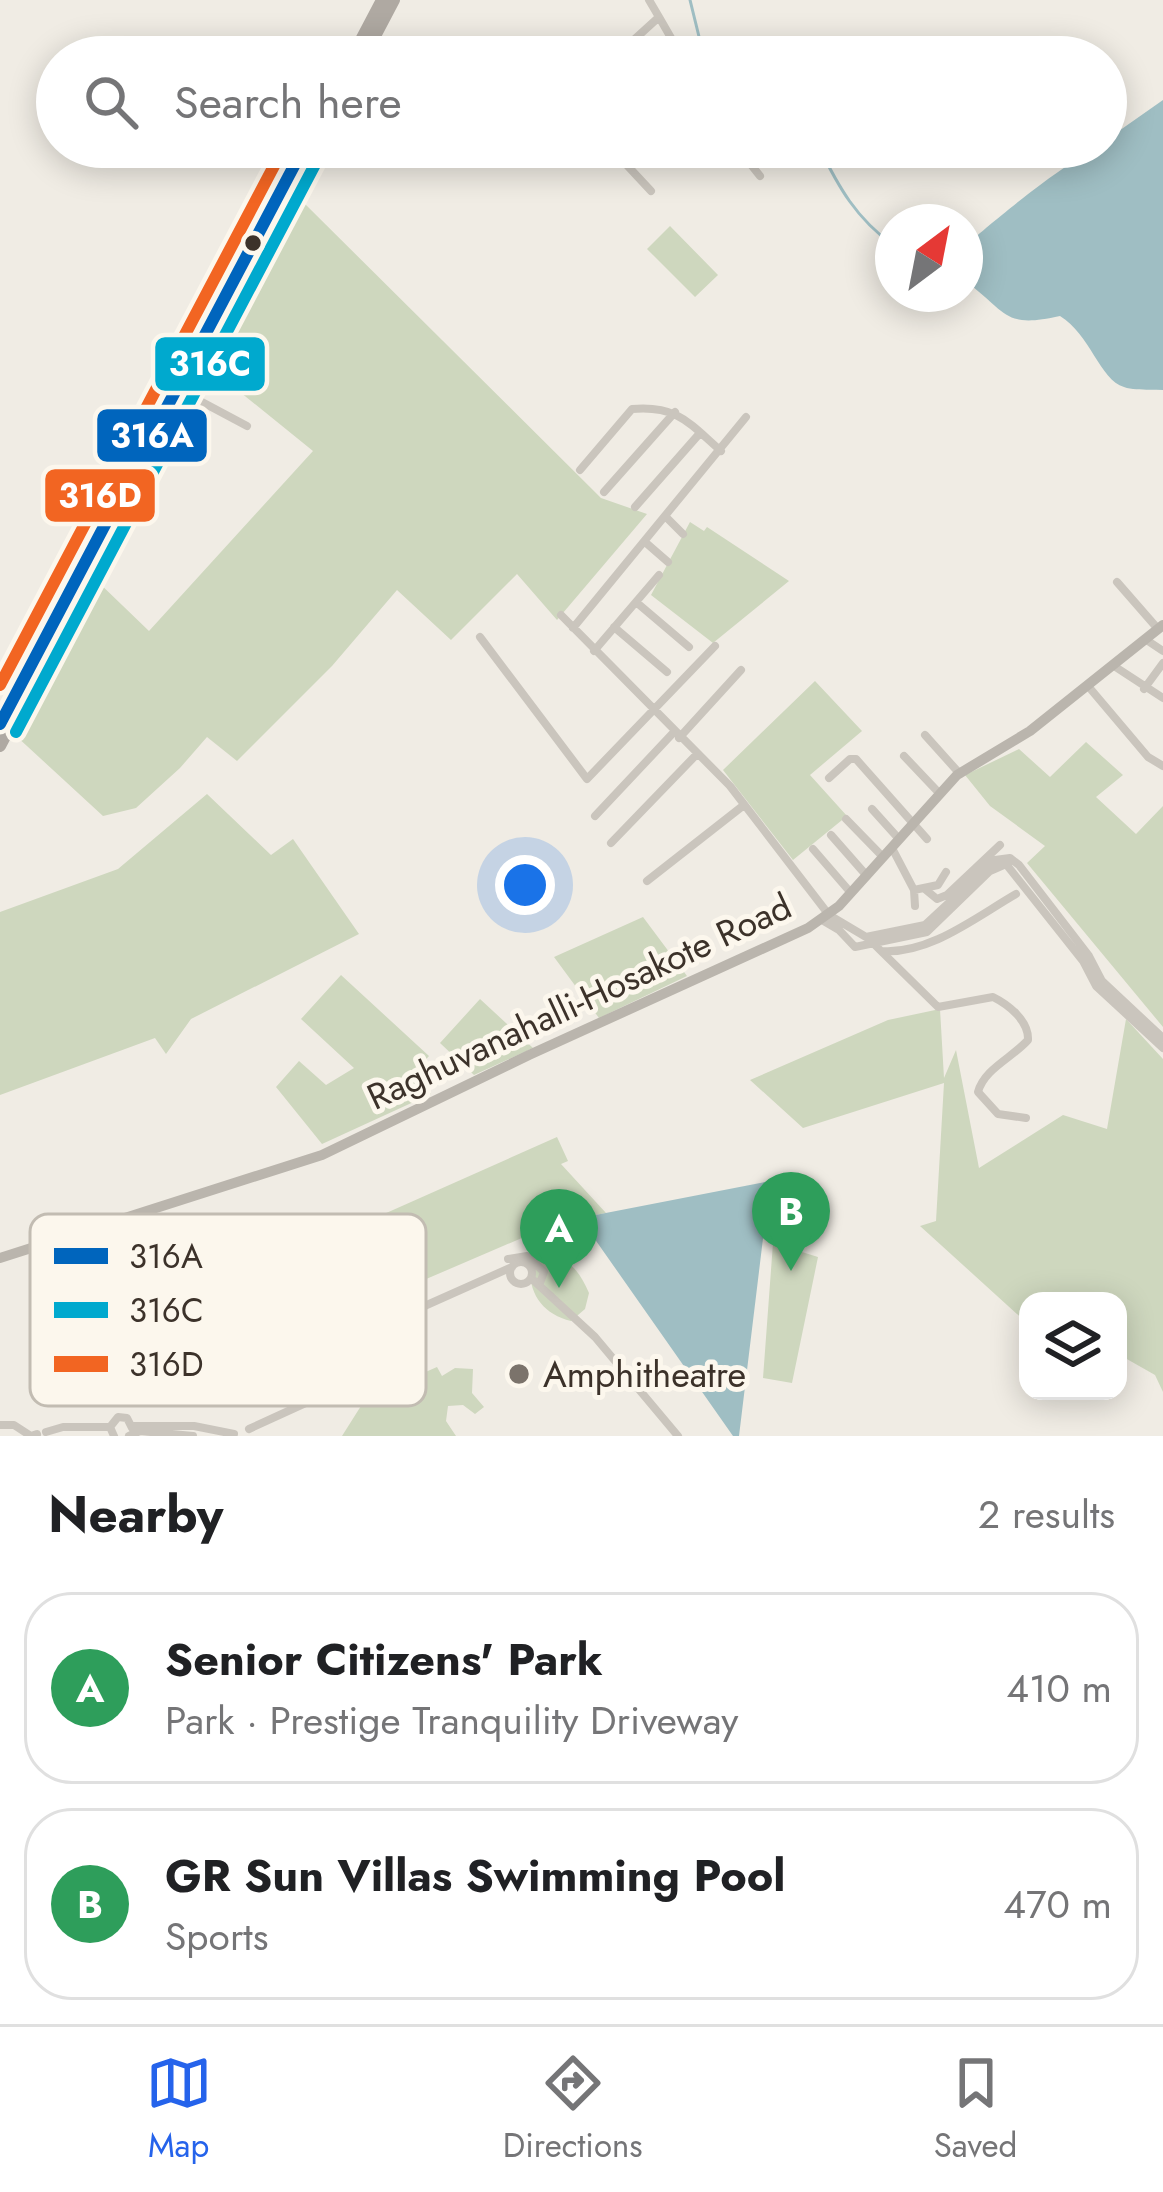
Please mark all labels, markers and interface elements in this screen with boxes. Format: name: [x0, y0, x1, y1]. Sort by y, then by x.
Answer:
search box: [36, 36, 1127, 168]
icon: search: [78, 69, 144, 135]
text: Search here: [174, 70, 402, 135]
north arrow: [875, 204, 983, 312]
unlabelled marker: [242, 232, 264, 254]
line badge: 316C: [153, 335, 267, 393]
text: 316C: [169, 340, 251, 387]
line badge: 316A: [95, 407, 209, 464]
text: 316A: [110, 412, 195, 459]
line badge: 316D: [43, 467, 157, 524]
text: 316D: [58, 472, 142, 519]
your location: [495, 855, 555, 915]
street label: Raghuvanahalli-Hosakote Road: [358, 880, 800, 1122]
pin: B: [752, 1172, 830, 1271]
pin: A: [520, 1189, 598, 1288]
legend: [30, 1214, 426, 1406]
text: 316A: [129, 1233, 203, 1280]
text: 316C: [129, 1287, 203, 1334]
map controls: [1019, 1292, 1127, 1400]
button: layers: [1019, 1292, 1127, 1400]
text: 316D: [129, 1341, 203, 1388]
place label: Amphitheatre: [543, 1348, 746, 1400]
marker: Amphitheatre: [506, 1361, 532, 1387]
text: Nearby: [48, 1477, 223, 1551]
text: 2 results: [978, 1486, 1115, 1543]
text: Senior Citizens' Park: [165, 1627, 603, 1692]
text: A: [76, 1660, 104, 1717]
text: 410 m: [1006, 1660, 1112, 1717]
text: Park · Prestige Tranquility Driveway: [165, 1692, 738, 1749]
text: GR Sun Villas Swimming Pool: [165, 1843, 785, 1908]
text: B: [77, 1876, 103, 1933]
text: 470 m: [1003, 1876, 1112, 1933]
text: Sports: [165, 1908, 268, 1965]
tab: Map: [146, 2050, 212, 2169]
tab: Directions: [503, 2050, 643, 2169]
tab: Saved: [934, 2050, 1017, 2169]

